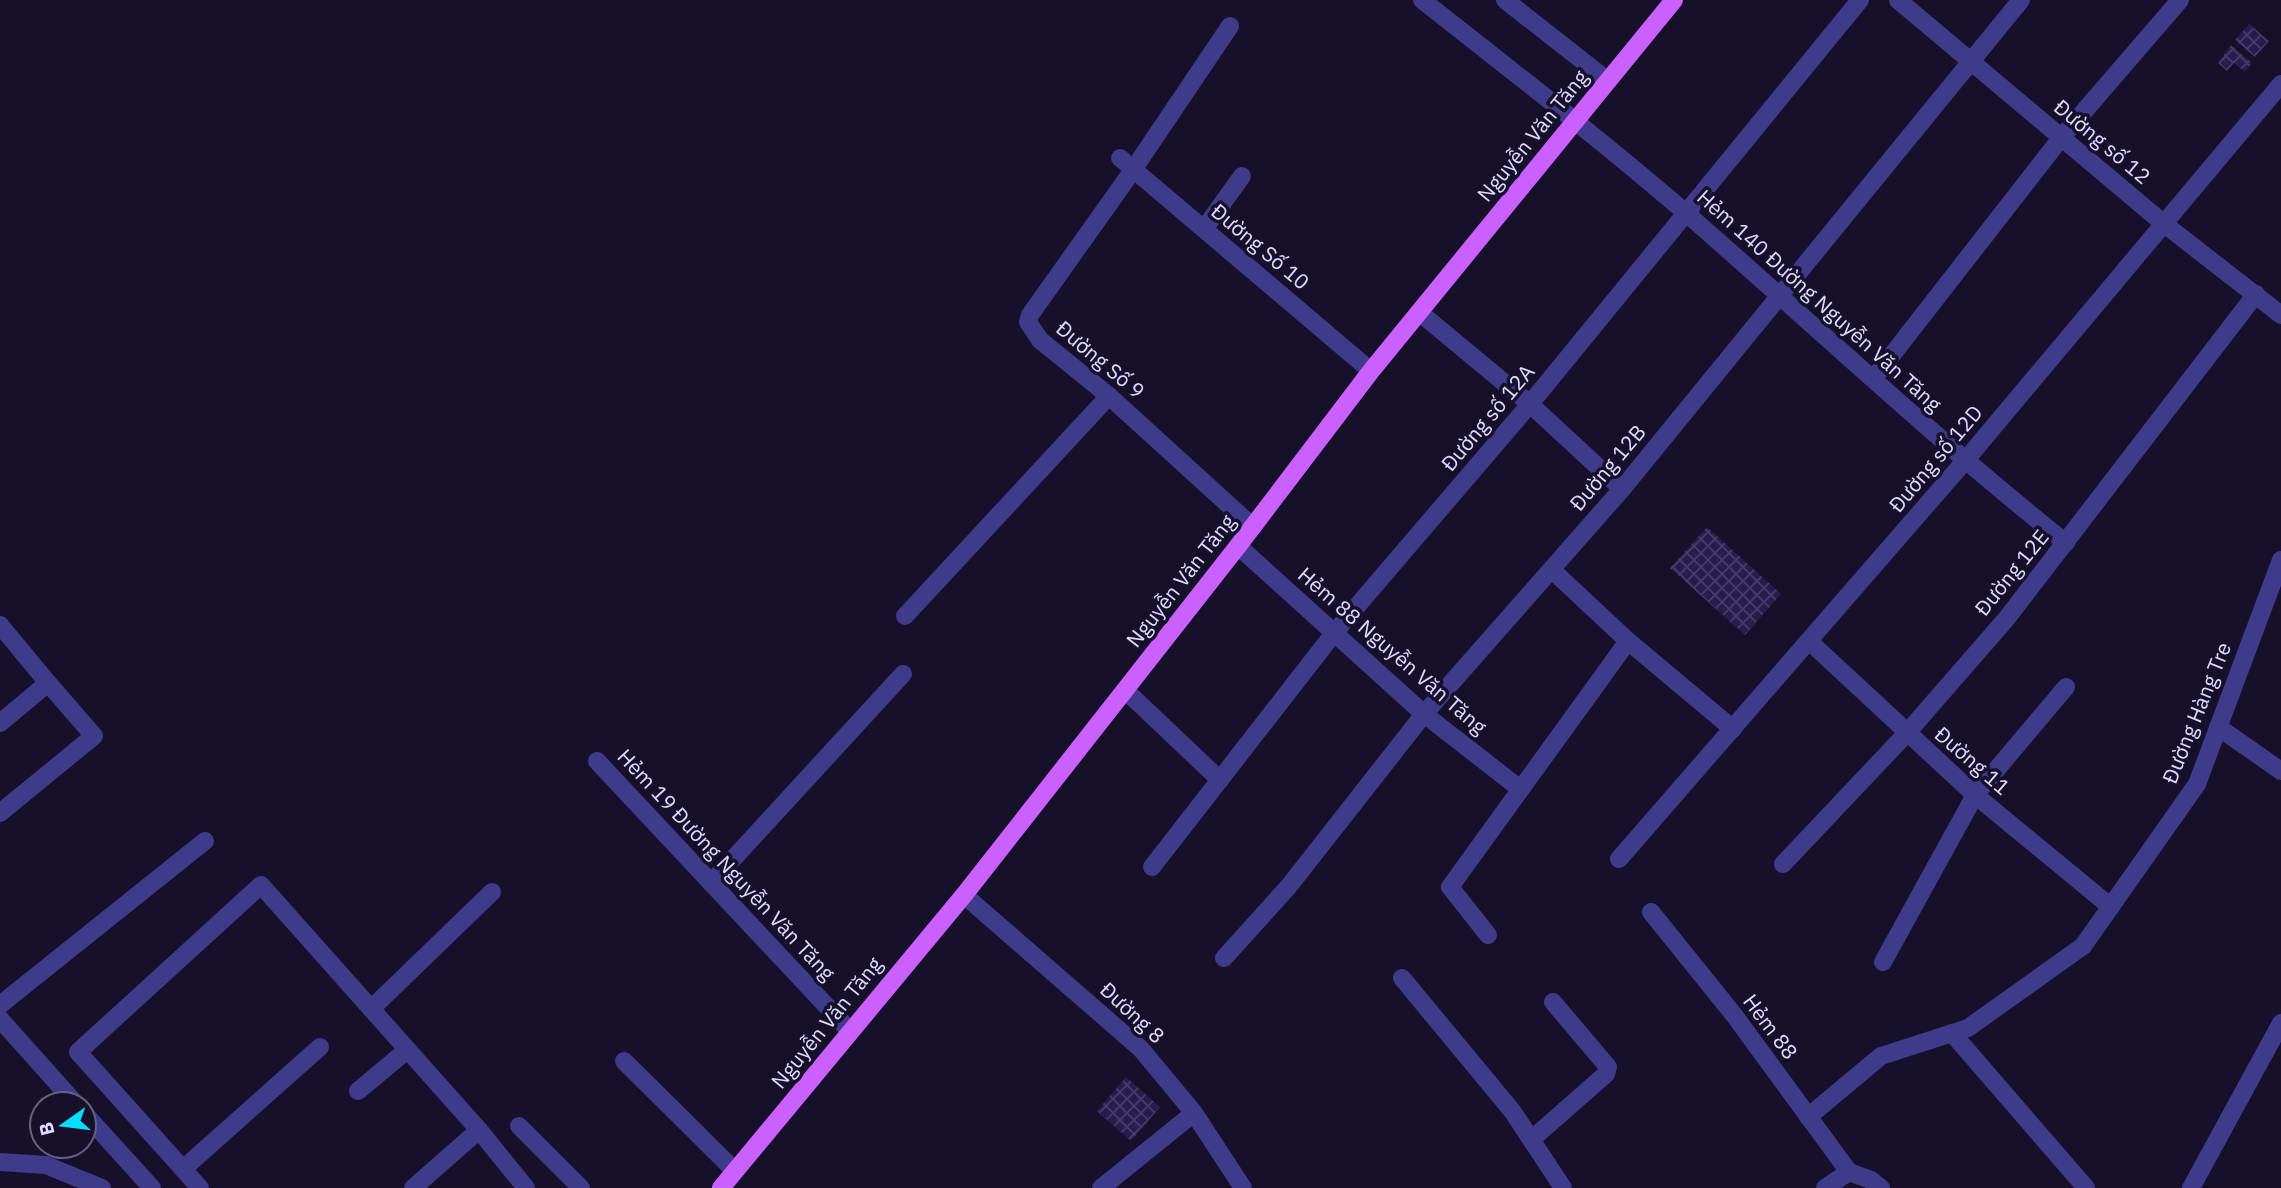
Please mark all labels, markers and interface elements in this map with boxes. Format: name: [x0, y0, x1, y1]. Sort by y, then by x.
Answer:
street label: Nguyễn Văn Tăng: [1470, 64, 1594, 207]
street label: Đường số 12: [2048, 93, 2157, 190]
street label: Hẻm 140 Đường Nguyễn Văn Tăng: [1691, 183, 1948, 418]
street label: Đường Số 10: [1206, 197, 1316, 296]
street label: Đường Số 9: [1051, 314, 1151, 404]
street label: Đường số 12A: [1434, 358, 1540, 477]
street label: Đường số 12D: [1882, 399, 1988, 518]
street label: Đường 12B: [1563, 418, 1652, 516]
street label: Nguyễn Văn Tăng: [1119, 508, 1241, 653]
street label: Đường 12E: [1968, 523, 2055, 621]
street label: Hẻm 88 Nguyễn Văn Tăng: [1292, 560, 1493, 740]
street label: Đường Hàng Tre: [2155, 638, 2237, 787]
street label: Đường 11: [1929, 720, 2016, 801]
street label: Hẻm 19 Đường Nguyễn Văn Tăng: [612, 742, 842, 986]
street label: Nguyễn Văn Tăng: [764, 951, 888, 1094]
street label: Đường 8: [1094, 975, 1171, 1049]
street label: Hẻm 88: [1737, 988, 1805, 1065]
north arrow: [28, 1090, 98, 1160]
text: B: [33, 1120, 60, 1138]

